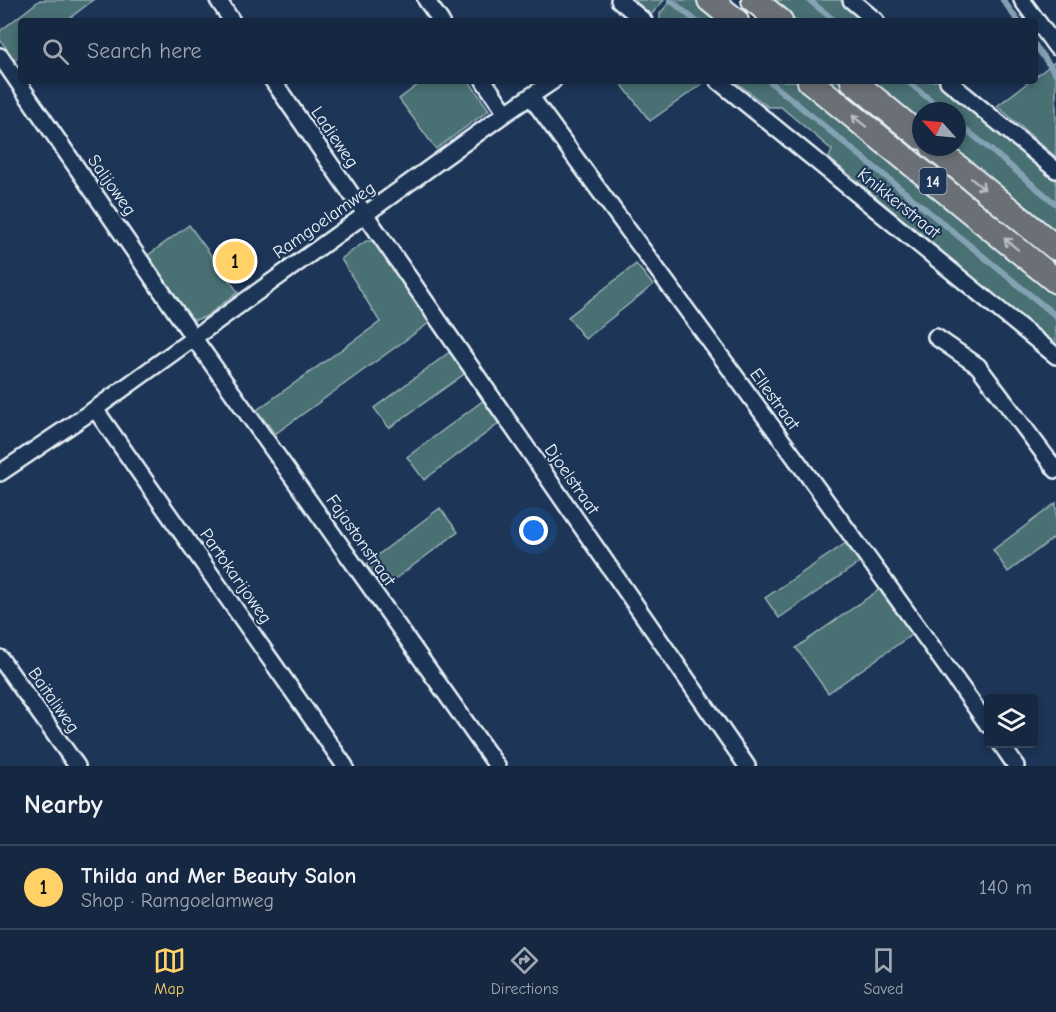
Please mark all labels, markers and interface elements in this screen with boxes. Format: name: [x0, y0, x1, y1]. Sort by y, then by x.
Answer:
search box: [18, 18, 1038, 84]
icon: search: [39, 35, 72, 68]
text: Search here: [87, 38, 202, 64]
north arrow: [912, 102, 966, 156]
street label: Ladieweg: [306, 103, 363, 172]
one-way arrow: [852, 115, 868, 128]
street label: Salijoweg: [83, 151, 140, 220]
street label: Knikkerstraat: [853, 164, 945, 244]
road number: 14: [920, 168, 946, 194]
street label: Ramgoelamweg: [269, 177, 379, 263]
one-way arrow: [970, 178, 986, 191]
pin: 1: [216, 238, 254, 284]
one-way arrow: [1003, 238, 1019, 251]
street label: Ellestraat: [745, 364, 804, 435]
street label: Djoelstraat: [540, 440, 604, 519]
street label: Fajastonstraat: [321, 490, 400, 591]
your location: [519, 516, 548, 545]
street label: Partokarijoweg: [195, 525, 276, 628]
street label: Baitaliweg: [23, 663, 84, 737]
map controls: [984, 694, 1038, 748]
button: layers: [984, 694, 1038, 748]
text: Nearby: [24, 790, 103, 820]
text: Thilda and Mer Beauty Salon: [81, 863, 357, 889]
text: 1: [40, 876, 47, 899]
text: 140 m: [979, 876, 1032, 899]
text: Shop · Ramgoelamweg: [81, 889, 274, 912]
tab: Map: [153, 944, 186, 998]
tab: Directions: [491, 944, 558, 998]
tab: Saved: [863, 944, 903, 998]

